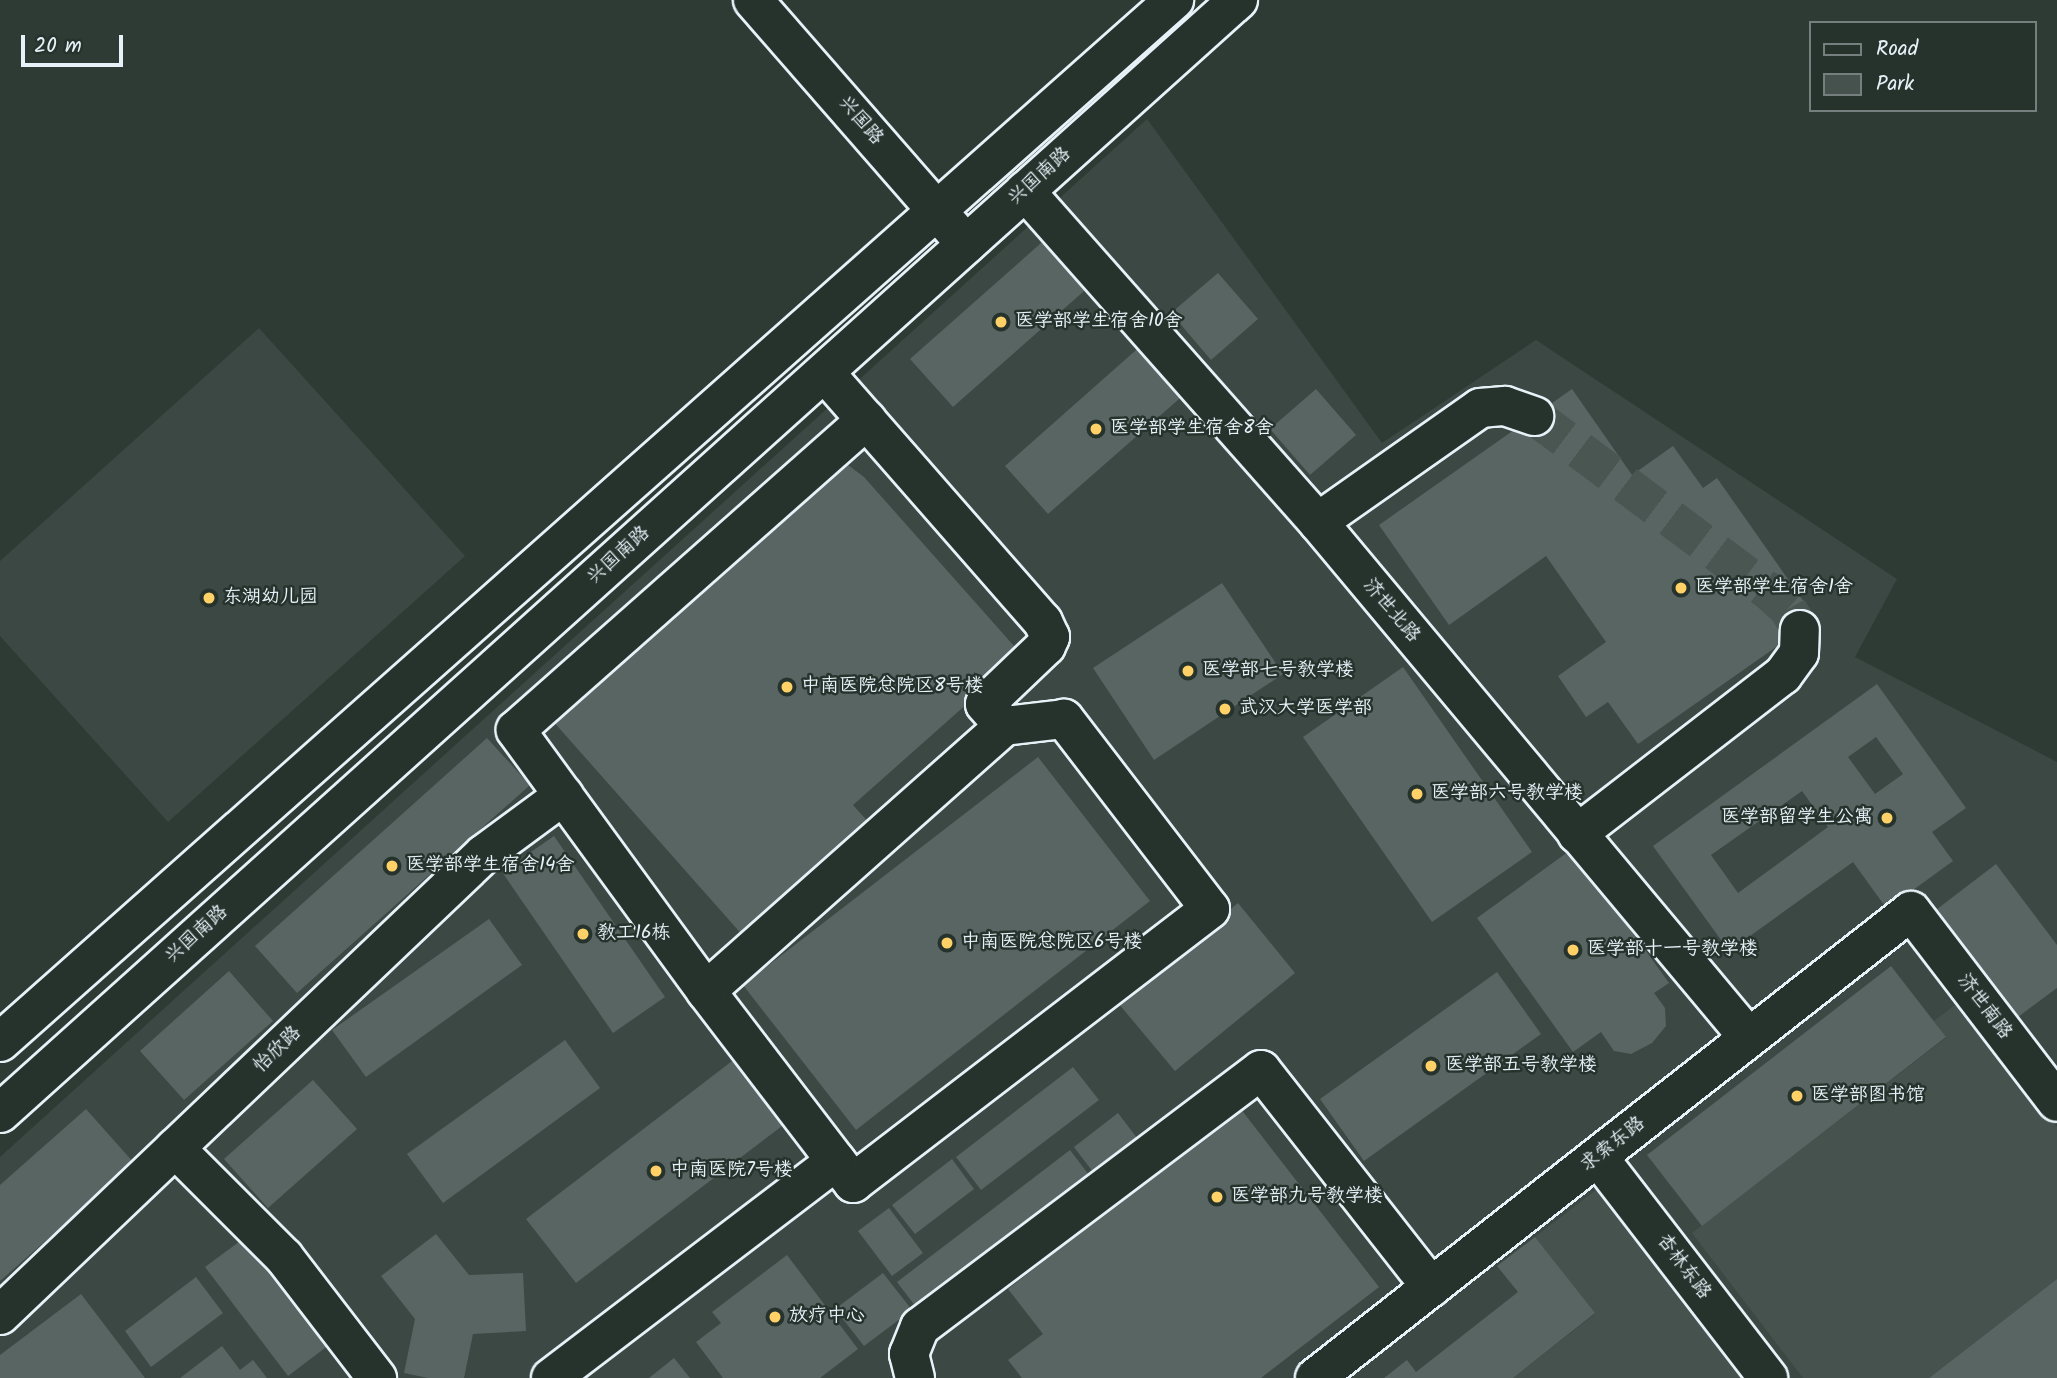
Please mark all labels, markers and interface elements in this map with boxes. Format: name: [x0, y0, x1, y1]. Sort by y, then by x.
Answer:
scale bar: [24, 21, 126, 65]
legend: [1808, 21, 2036, 112]
text: 20 m: [34, 30, 82, 63]
text: Road: [1876, 33, 1918, 66]
text: Park: [1876, 68, 1914, 101]
street label: 兴国路: [833, 92, 887, 150]
street label: 兴国南路: [1004, 143, 1076, 211]
place label: 医学部学生宿舍10舍: [1015, 311, 1182, 333]
marker: 医学部学生宿舍10舍: [993, 314, 1009, 330]
place label: 医学部学生宿舍8舍: [1110, 418, 1273, 440]
marker: 医学部学生宿舍8舍: [1088, 421, 1104, 437]
street label: 兴国南路: [583, 522, 655, 590]
street label: 济世北路: [1358, 575, 1424, 647]
place label: 医学部学生宿舍1舍: [1695, 577, 1853, 599]
marker: 医学部学生宿舍1舍: [1673, 580, 1689, 596]
place label: 东湖幼儿园: [223, 587, 318, 609]
marker: 东湖幼儿园: [201, 590, 217, 606]
place label: 医学部七号教学楼: [1202, 660, 1354, 682]
marker: 医学部七号教学楼: [1180, 663, 1196, 679]
place label: 中南医院总院区8号楼: [801, 676, 983, 698]
marker: 中南医院总院区8号楼: [779, 679, 795, 695]
place label: 武汉大学医学部: [1239, 698, 1372, 720]
marker: 武汉大学医学部: [1217, 701, 1233, 717]
place label: 医学部六号教学楼: [1431, 783, 1583, 805]
marker: 医学部六号教学楼: [1409, 786, 1425, 802]
place label: 医学部留学生公寓: [1721, 807, 1873, 829]
marker: 医学部留学生公寓: [1879, 810, 1895, 826]
place label: 医学部学生宿舍14舍: [406, 855, 574, 877]
marker: 医学部学生宿舍14舍: [384, 858, 400, 874]
street label: 兴国南路: [161, 901, 233, 969]
place label: 教工16栋: [597, 923, 671, 945]
marker: 教工16栋: [575, 926, 591, 942]
place label: 中南医院总院区6号楼: [961, 932, 1143, 954]
marker: 中南医院总院区6号楼: [939, 935, 955, 951]
place label: 医学部十一号教学楼: [1587, 939, 1758, 961]
marker: 医学部十一号教学楼: [1565, 942, 1581, 958]
street label: 济世南路: [1952, 970, 2016, 1044]
street label: 怡欣路: [250, 1022, 306, 1078]
place label: 医学部五号教学楼: [1445, 1055, 1597, 1077]
marker: 医学部五号教学楼: [1423, 1058, 1439, 1074]
place label: 医学部图书馆: [1811, 1085, 1925, 1107]
marker: 医学部图书馆: [1789, 1088, 1805, 1104]
street label: 求索东路: [1576, 1113, 1650, 1177]
place label: 中南医院7号楼: [670, 1160, 793, 1182]
marker: 中南医院7号楼: [648, 1163, 664, 1179]
place label: 医学部九号教学楼: [1231, 1186, 1383, 1208]
marker: 医学部九号教学楼: [1209, 1189, 1225, 1205]
street label: 杏林东路: [1651, 1230, 1715, 1304]
place label: 放疗中心: [789, 1306, 865, 1328]
marker: 放疗中心: [767, 1309, 783, 1325]

